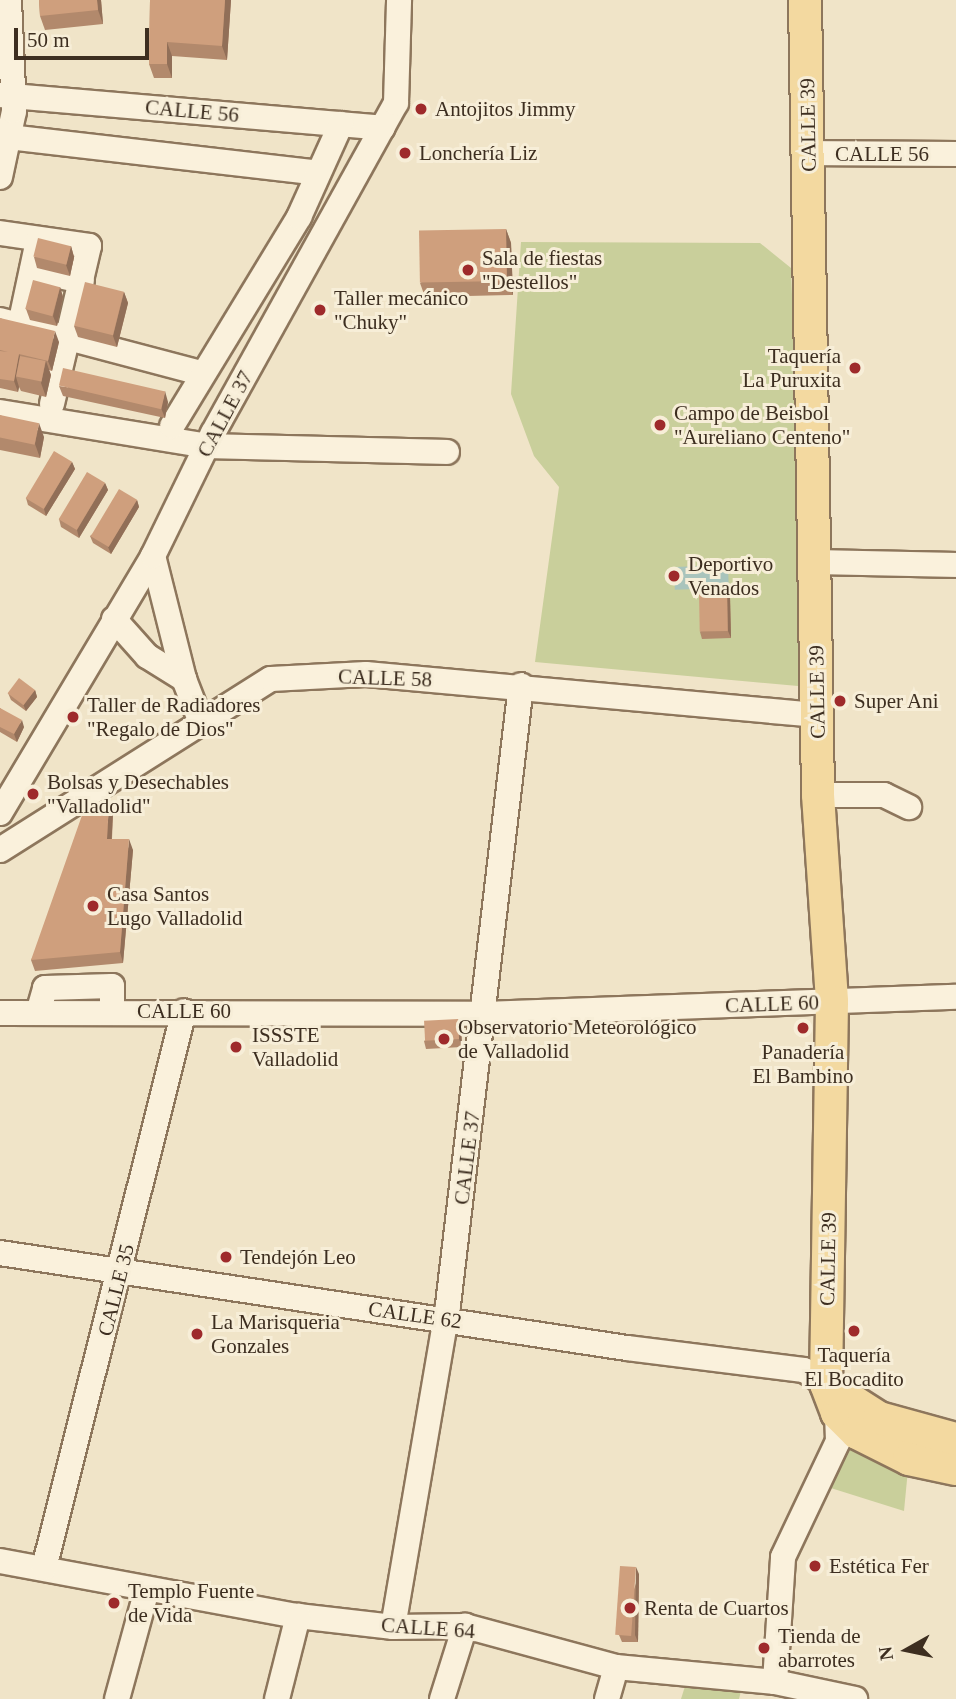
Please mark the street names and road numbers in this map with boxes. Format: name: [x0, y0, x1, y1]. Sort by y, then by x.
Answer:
street label: CALLE 39: [795, 78, 821, 172]
street label: CALLE 56: [144, 94, 240, 128]
street label: CALLE 56: [835, 141, 929, 167]
street label: CALLE 37: [192, 367, 258, 461]
street label: CALLE 39: [804, 645, 830, 739]
street label: CALLE 58: [338, 664, 432, 692]
street label: CALLE 60: [725, 990, 819, 1018]
street label: CALLE 60: [137, 998, 231, 1024]
street label: CALLE 37: [449, 1110, 485, 1206]
street label: CALLE 39: [815, 1212, 841, 1306]
street label: CALLE 35: [92, 1241, 140, 1339]
street label: CALLE 62: [367, 1296, 463, 1334]
street label: CALLE 64: [380, 1612, 476, 1644]

